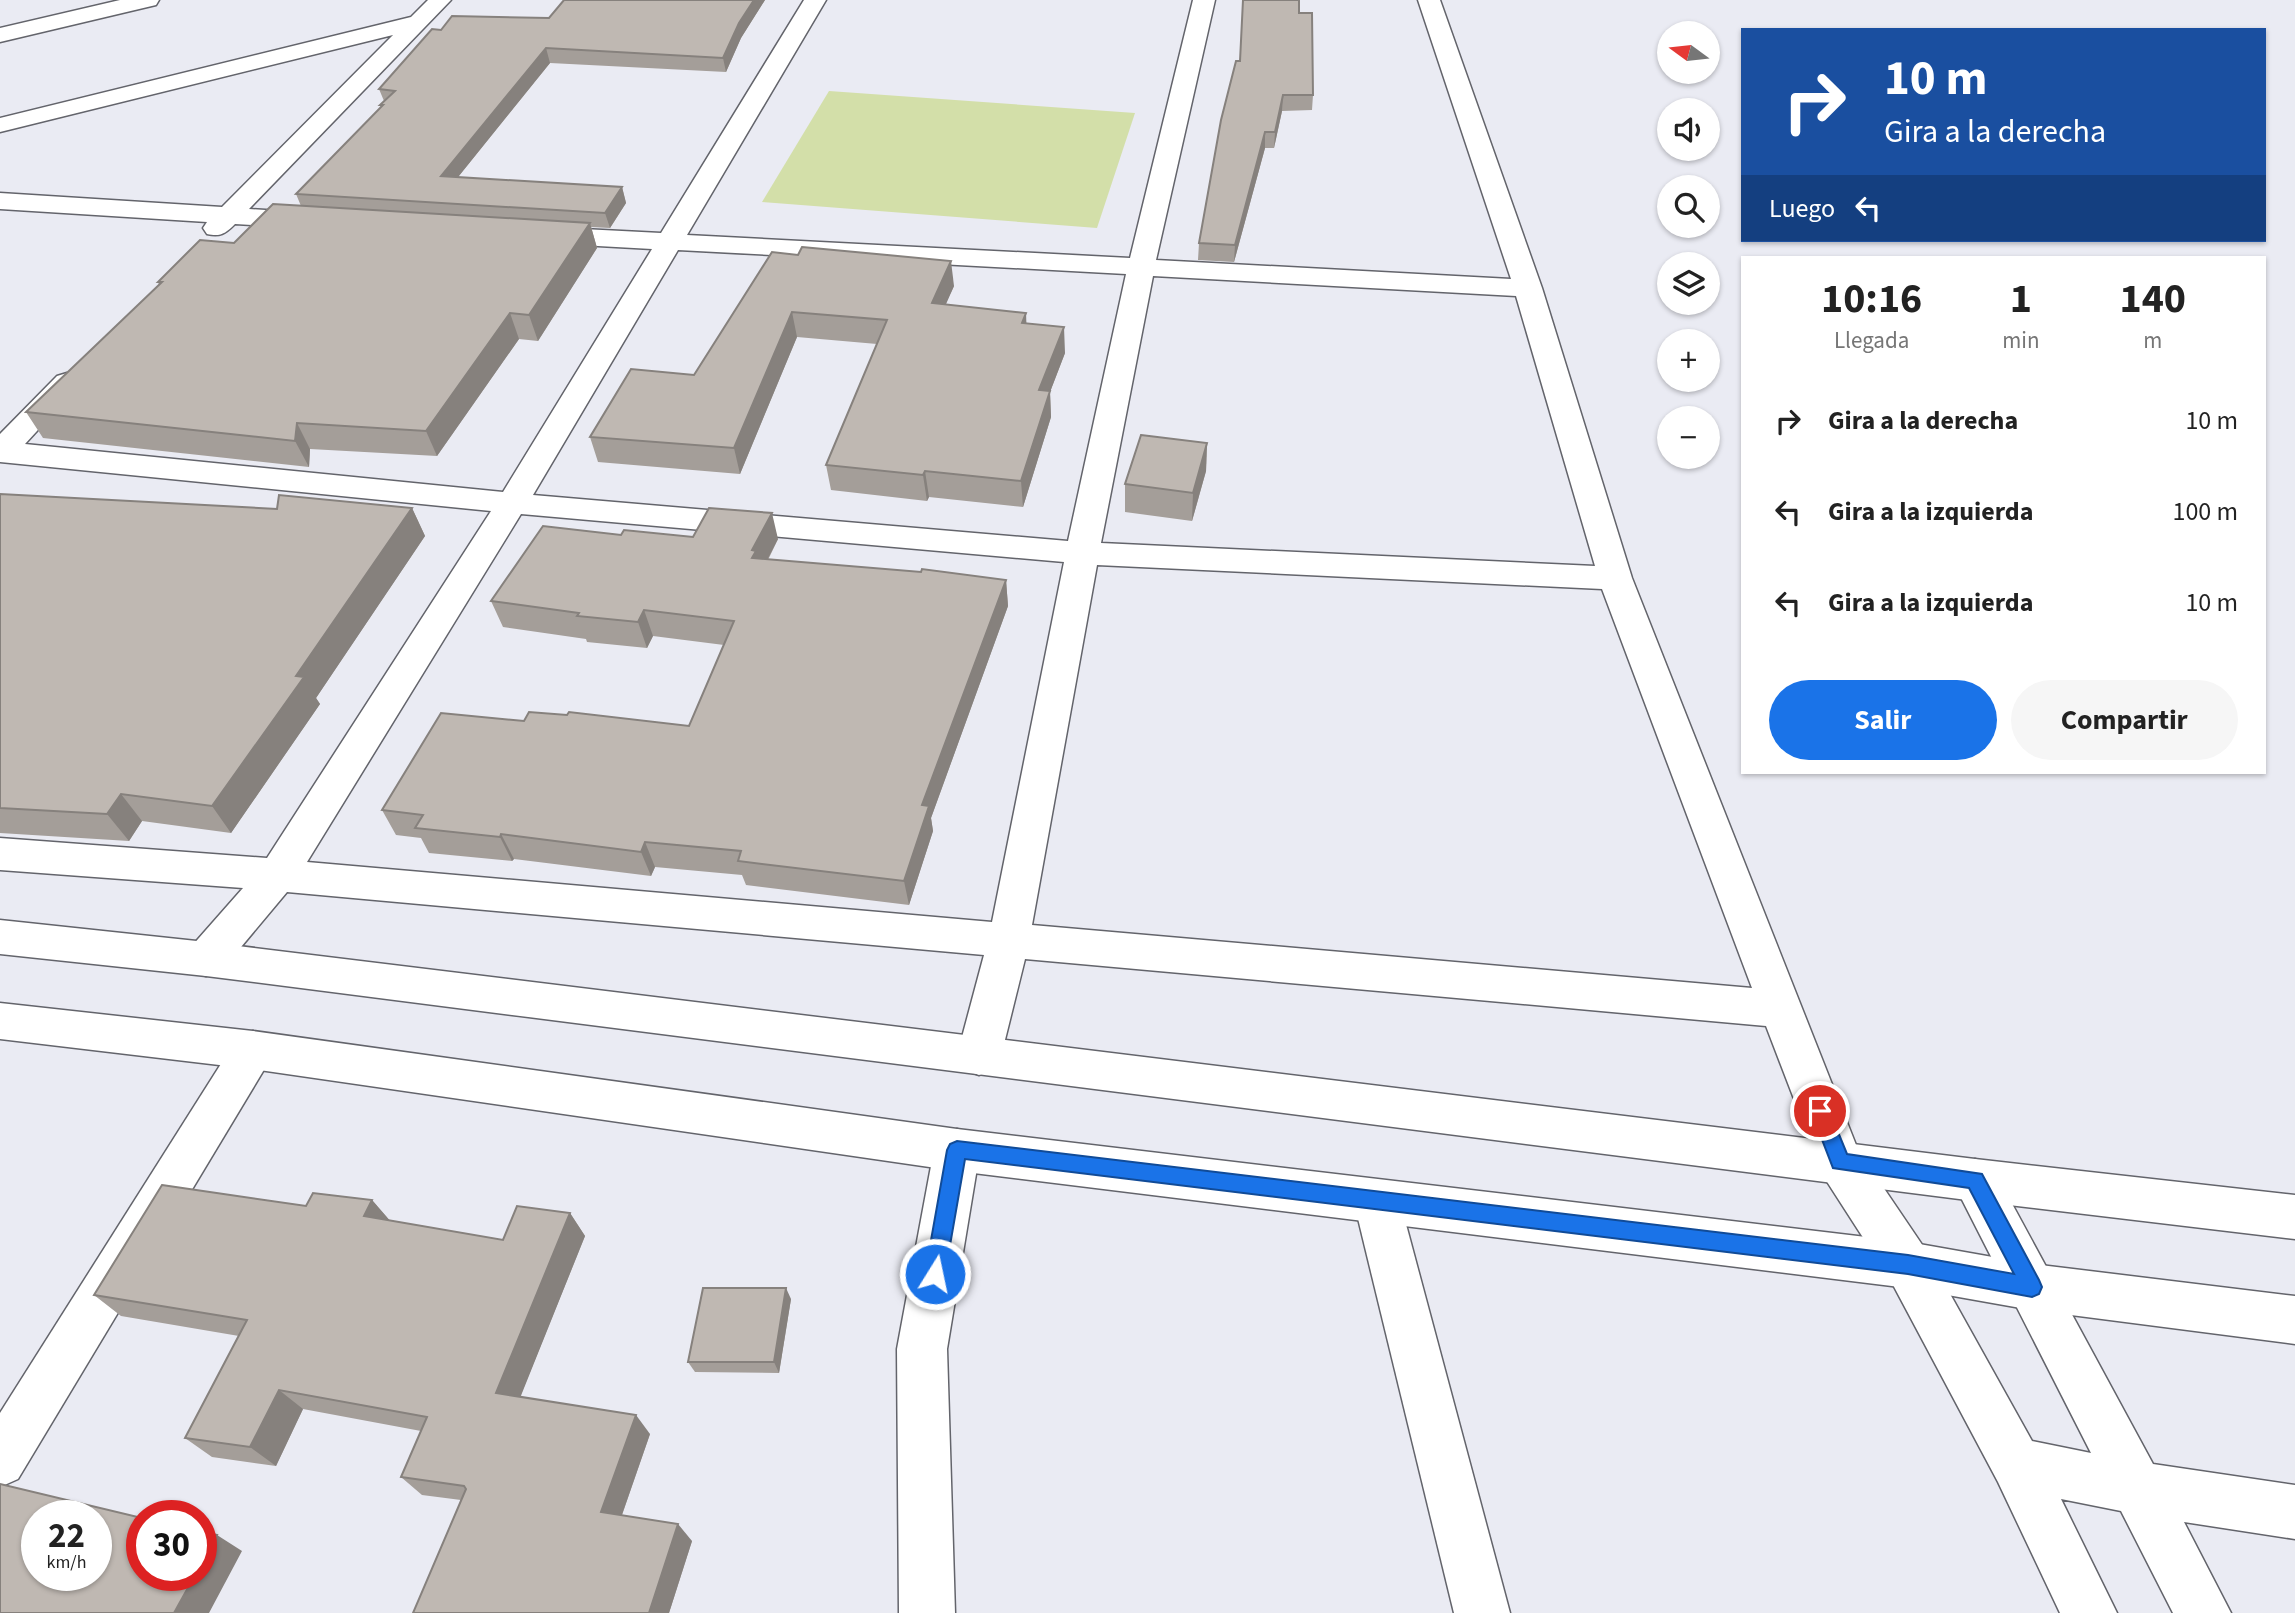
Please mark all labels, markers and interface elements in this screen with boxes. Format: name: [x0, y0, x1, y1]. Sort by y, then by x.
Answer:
north arrow: [1657, 21, 1720, 84]
map controls: [1657, 21, 1720, 469]
text: 10 m: [1884, 44, 1988, 114]
icon: right: [1769, 56, 1860, 147]
button: sound: [1657, 98, 1720, 161]
text: Gira a la derecha: [1884, 109, 2106, 155]
button: search: [1657, 175, 1720, 238]
icon: left: [1849, 189, 1887, 227]
text: Luego: [1769, 190, 1835, 227]
button: layers: [1657, 252, 1720, 315]
text: 10:16: [1821, 269, 1922, 329]
text: 1: [2010, 269, 2032, 329]
text: 140: [2119, 269, 2186, 329]
text: Llegada: [1834, 324, 1909, 357]
text: min: [2002, 324, 2040, 357]
text: m: [2143, 324, 2162, 357]
button: +: [1657, 329, 1720, 392]
icon: right: [1769, 402, 1807, 440]
text: Gira a la derecha: [1828, 402, 2018, 439]
text: 10 m: [2185, 402, 2238, 439]
button: −: [1657, 406, 1720, 469]
icon: left: [1769, 493, 1807, 531]
text: Gira a la izquierda: [1828, 493, 2033, 530]
text: 100 m: [2172, 493, 2238, 530]
icon: left: [1769, 584, 1807, 622]
text: Gira a la izquierda: [1828, 584, 2033, 621]
text: 10 m: [2185, 584, 2238, 621]
button: Salir: [1769, 680, 1997, 760]
button: Compartir: [2011, 680, 2238, 760]
pin: [1790, 1081, 1850, 1141]
icon: arrive: [1801, 1092, 1839, 1130]
position arrow: [898, 1237, 972, 1311]
speed limit sign: 30: [126, 1500, 217, 1591]
text: 22: [48, 1511, 85, 1561]
text: km/h: [47, 1550, 86, 1575]

